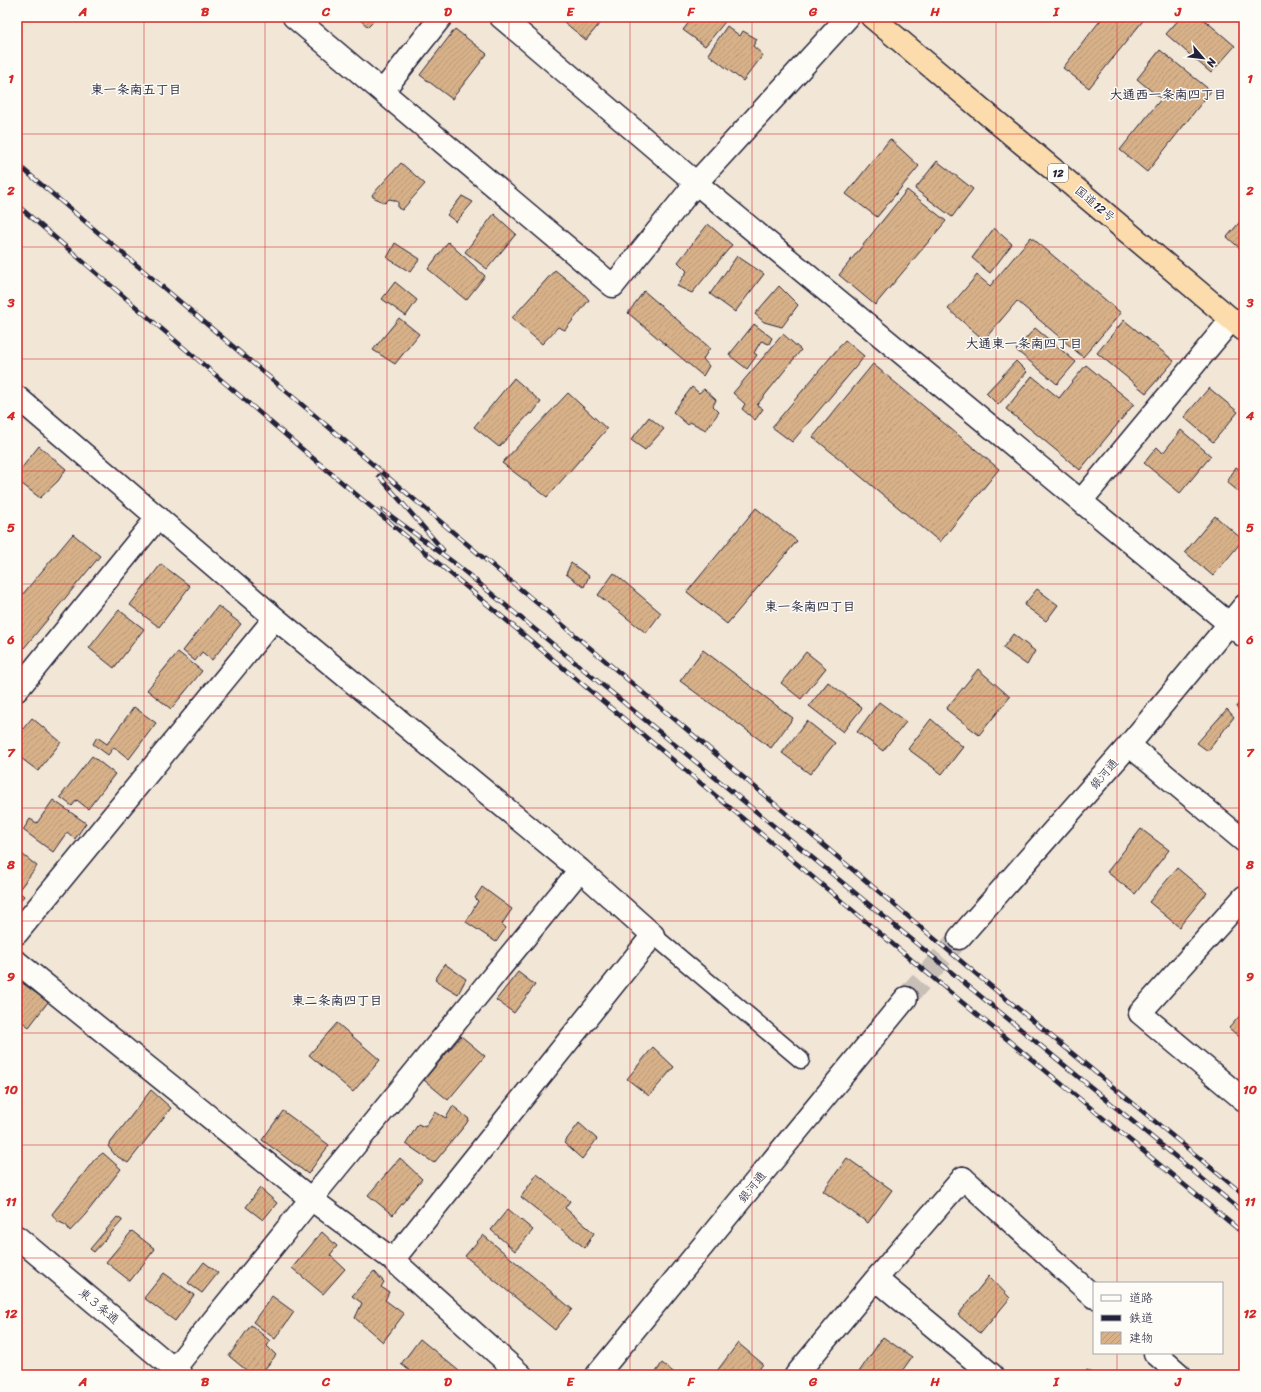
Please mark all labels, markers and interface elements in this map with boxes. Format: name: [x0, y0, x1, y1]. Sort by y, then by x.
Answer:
text: A: [78, 0, 87, 23]
text: B: [201, 0, 210, 23]
text: C: [321, 0, 331, 23]
text: D: [444, 0, 452, 23]
text: E: [566, 0, 575, 23]
text: F: [686, 0, 695, 23]
text: G: [808, 0, 818, 23]
text: H: [929, 0, 940, 23]
text: I: [1052, 0, 1060, 23]
text: J: [1174, 0, 1182, 23]
north arrow: [1183, 38, 1223, 78]
text: N: [1201, 54, 1222, 71]
text: 1: [8, 67, 14, 90]
text: 1: [1247, 67, 1253, 90]
district label: 東一条南五丁目: [90, 78, 182, 101]
district label: 大通西一条南四丁目: [1109, 83, 1227, 106]
road number: 12: [1048, 164, 1068, 182]
text: 2: [6, 179, 15, 202]
text: 2: [1245, 179, 1254, 202]
street label: 国道12号: [1070, 180, 1120, 228]
text: 3: [6, 291, 15, 314]
text: 3: [1245, 291, 1254, 314]
district label: 大通東一条南四丁目: [965, 332, 1083, 355]
text: 4: [6, 404, 16, 427]
text: 4: [1245, 404, 1255, 427]
text: 5: [7, 516, 15, 539]
text: 5: [1246, 516, 1254, 539]
district label: 東一条南四丁目: [764, 595, 856, 618]
text: 6: [6, 628, 15, 651]
text: 6: [1245, 628, 1254, 651]
text: 7: [7, 741, 16, 764]
text: 7: [1246, 741, 1255, 764]
street label: 銀河通: [1084, 753, 1124, 795]
text: 8: [6, 853, 15, 876]
text: 8: [1245, 853, 1254, 876]
text: 9: [7, 965, 15, 988]
text: 9: [1246, 965, 1254, 988]
district label: 東二条南四丁目: [291, 989, 383, 1012]
text: 10: [4, 1078, 18, 1101]
text: 10: [1243, 1078, 1257, 1101]
street label: 銀河通: [732, 1166, 772, 1208]
text: 11: [5, 1190, 17, 1213]
text: 11: [1244, 1190, 1256, 1213]
street label: 東３条通: [74, 1282, 124, 1330]
legend: [1093, 1282, 1223, 1354]
text: 道路: [1129, 1287, 1153, 1309]
text: 12: [4, 1302, 18, 1325]
text: 12: [1243, 1302, 1257, 1325]
text: 鉄道: [1129, 1307, 1153, 1329]
text: 建物: [1129, 1327, 1153, 1349]
text: A: [78, 1370, 87, 1392]
text: B: [201, 1370, 210, 1392]
text: C: [321, 1370, 331, 1392]
text: D: [444, 1370, 452, 1392]
text: E: [566, 1370, 575, 1392]
text: F: [686, 1370, 695, 1392]
text: G: [808, 1370, 818, 1392]
text: H: [929, 1370, 940, 1392]
text: I: [1052, 1370, 1060, 1392]
text: J: [1174, 1370, 1182, 1392]

